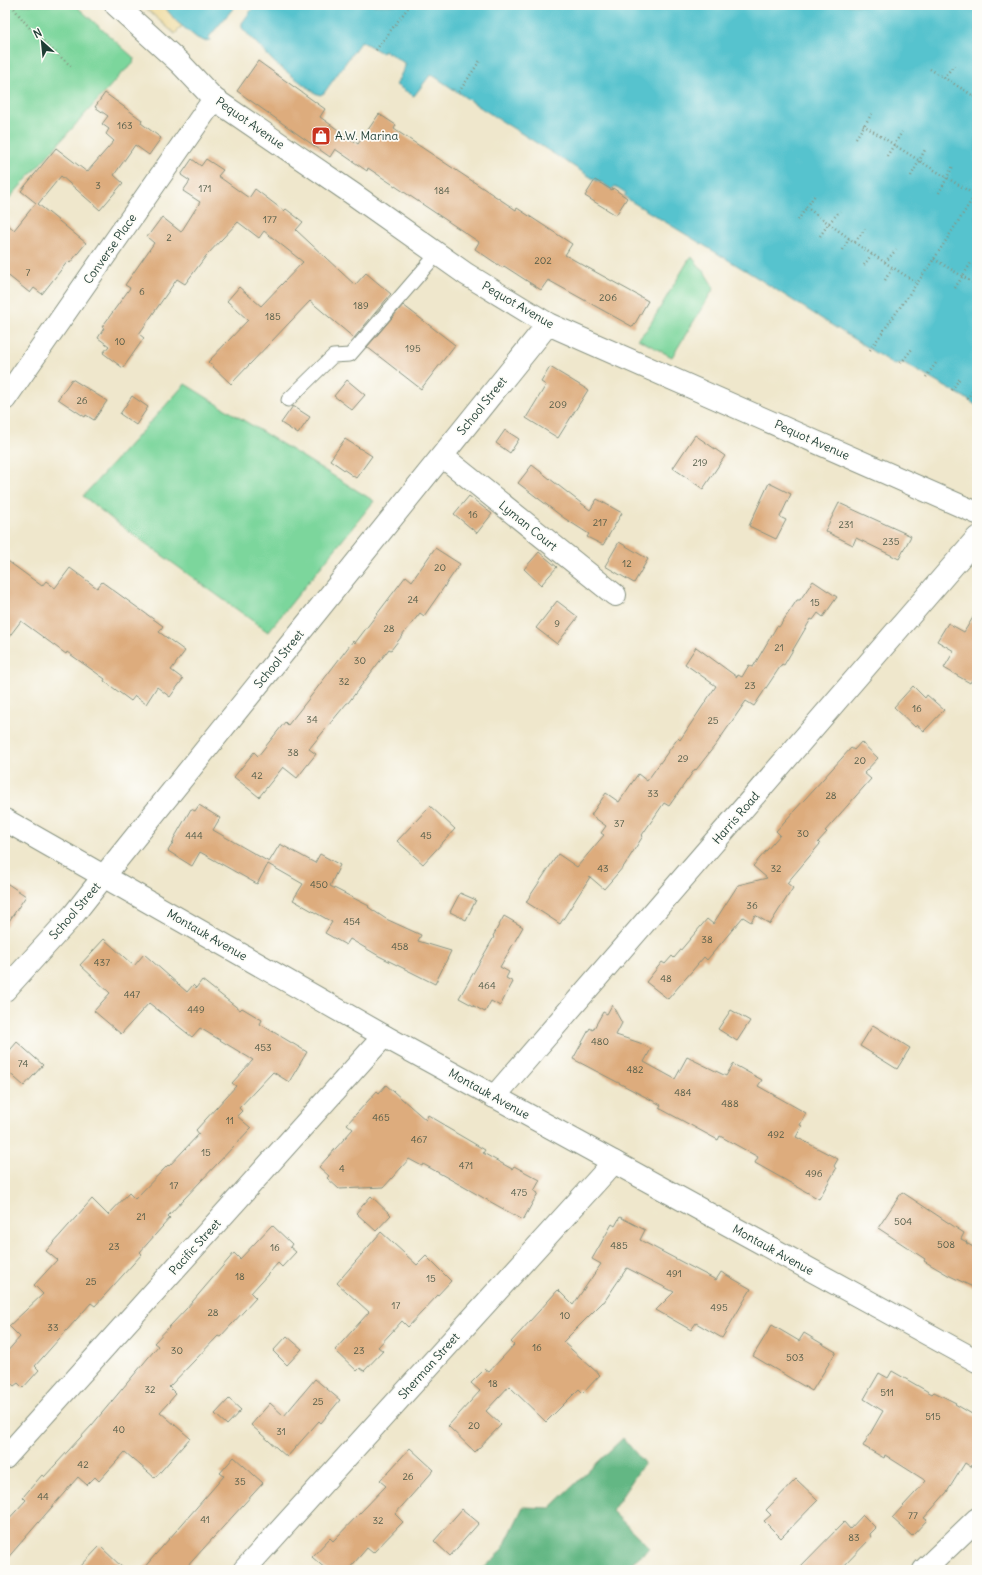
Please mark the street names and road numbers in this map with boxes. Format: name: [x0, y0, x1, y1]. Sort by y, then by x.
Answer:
street label: Pequot Avenue: [213, 93, 288, 152]
street label: Converse Place: [80, 211, 139, 287]
street label: Pequot Avenue: [480, 278, 557, 331]
street label: School Street: [454, 373, 510, 438]
street label: Pequot Avenue: [772, 416, 852, 463]
street label: Lyman Court: [496, 497, 561, 554]
street label: School Street: [251, 626, 307, 691]
street label: Harris Road: [709, 788, 762, 847]
street label: School Street: [46, 879, 103, 942]
street label: Montauk Avenue: [164, 906, 250, 964]
street label: Montauk Avenue: [446, 1065, 532, 1122]
street label: Pacific Street: [166, 1216, 224, 1278]
street label: Montauk Avenue: [730, 1221, 816, 1278]
street label: Sherman Street: [395, 1329, 462, 1402]

